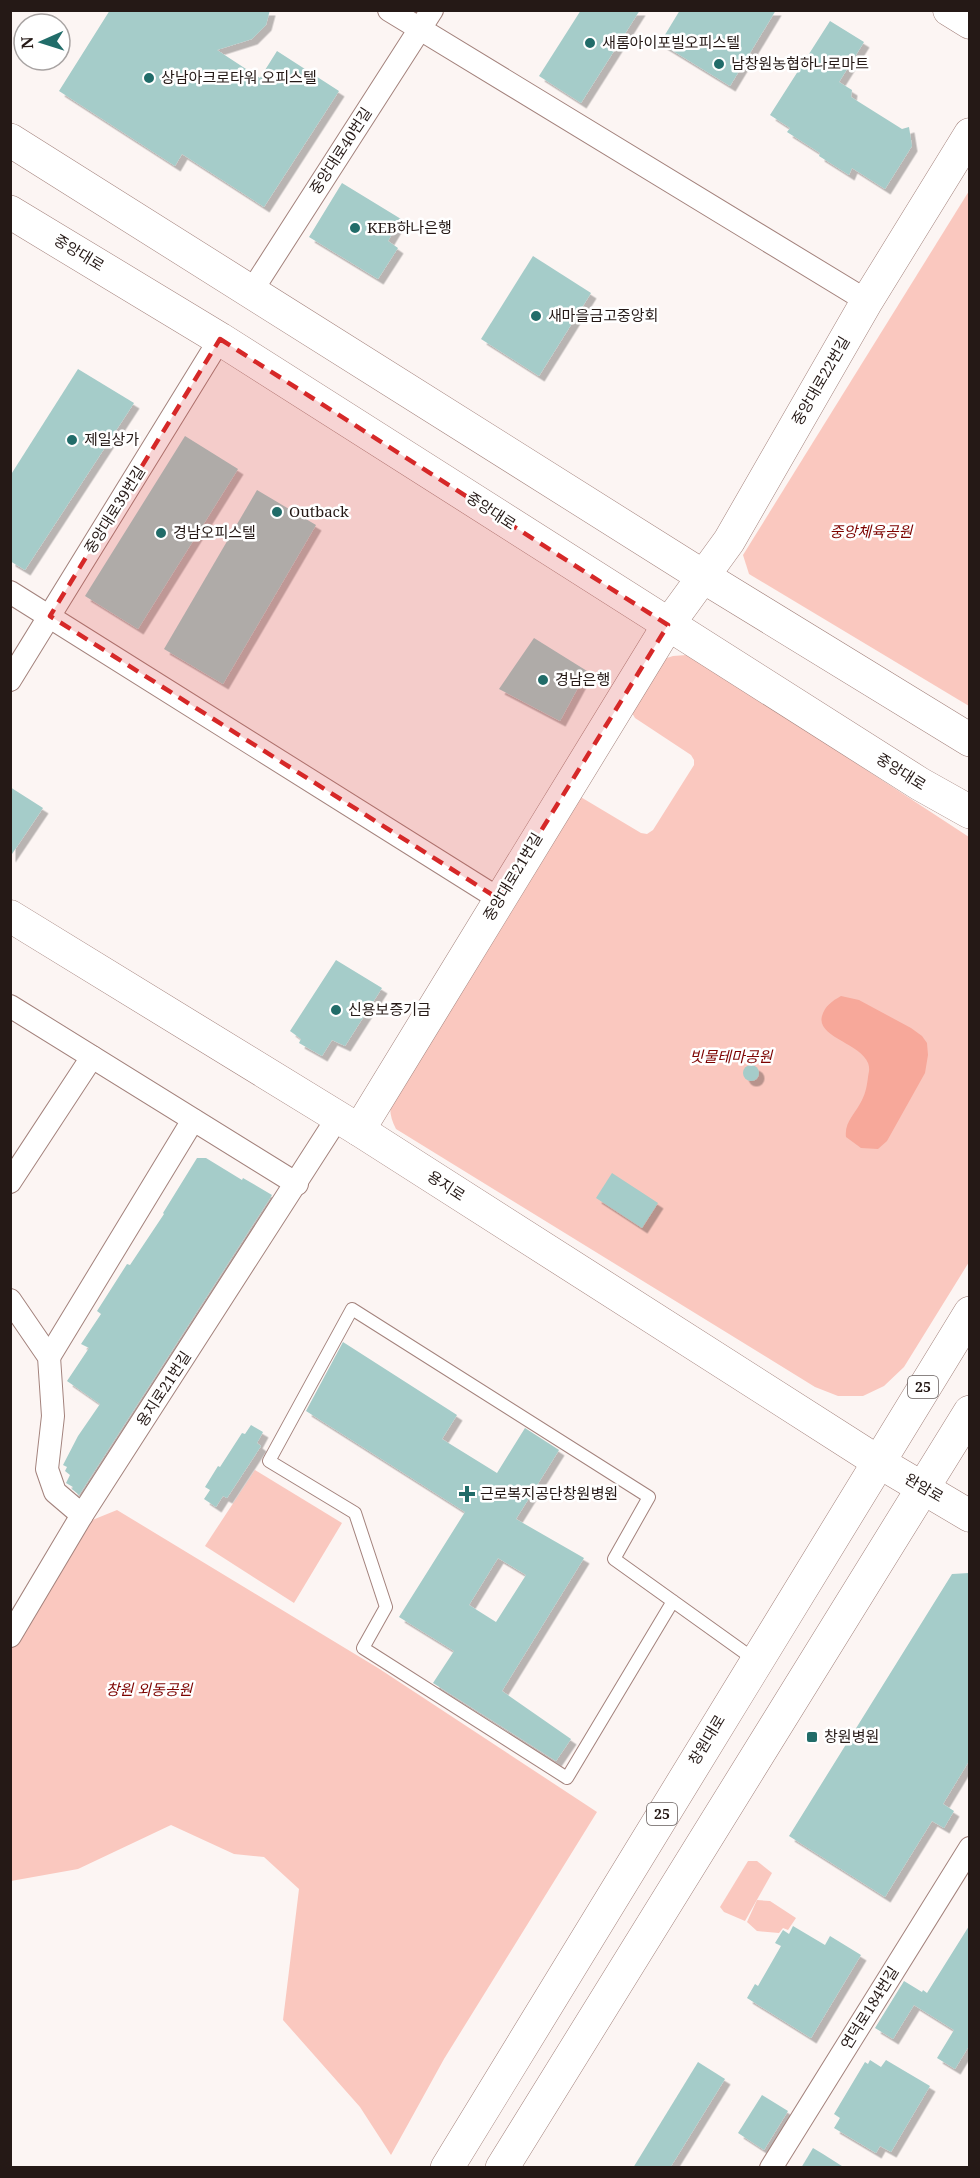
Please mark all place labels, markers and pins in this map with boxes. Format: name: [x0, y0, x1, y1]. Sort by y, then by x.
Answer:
place label: 새롬아이포빌오피스텔: [602, 32, 740, 52]
marker: 새롬아이포빌오피스텔: [583, 36, 597, 50]
place label: 남창원농협하나로마트: [731, 53, 869, 73]
marker: 남창원농협하나로마트: [712, 57, 726, 71]
place label: 상남아크로타워 오피스텔: [161, 67, 317, 87]
marker: 상남아크로타워 오피스텔: [142, 71, 156, 85]
place label: KEB하나은행: [367, 217, 452, 237]
marker: KEB하나은행: [348, 221, 362, 235]
place label: 새마을금고중앙회: [548, 305, 658, 325]
marker: 새마을금고중앙회: [529, 309, 543, 323]
place label: 제일상가: [84, 429, 139, 449]
marker: 제일상가: [65, 433, 79, 447]
place label: Outback: [289, 501, 349, 521]
marker: Outback: [270, 505, 284, 519]
place label: 경남오피스텔: [173, 522, 256, 542]
marker: 경남오피스텔: [154, 526, 168, 540]
place label: 경남은행: [555, 669, 610, 689]
marker: 경남은행: [536, 673, 550, 687]
place label: 신용보증기금: [348, 999, 431, 1019]
marker: 신용보증기금: [329, 1003, 343, 1017]
place label: 근로복지공단창원병원: [480, 1483, 618, 1503]
marker: 근로복지공단창원병원: [458, 1485, 476, 1503]
place label: 창원병원: [824, 1726, 879, 1746]
marker: 창원병원: [805, 1730, 819, 1744]

